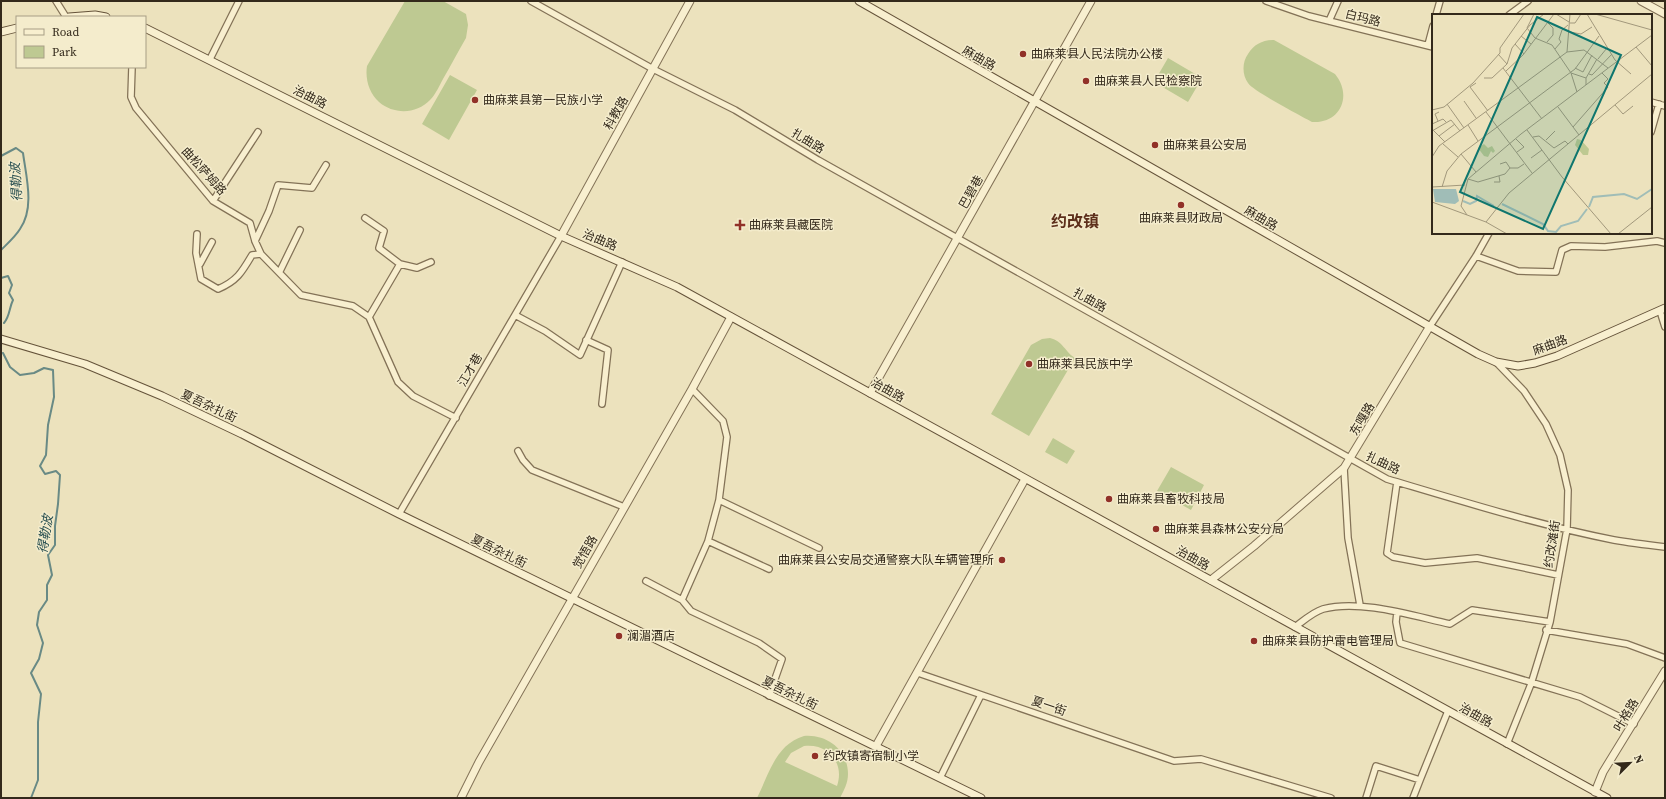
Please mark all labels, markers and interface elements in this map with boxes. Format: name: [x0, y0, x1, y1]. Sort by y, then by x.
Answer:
street label: 白玛路: [1344, 6, 1382, 30]
inset map: [1432, 14, 1652, 234]
legend: [16, 16, 146, 68]
text: Road: [52, 24, 79, 40]
street label: 麻曲路: [959, 42, 999, 74]
text: Park: [52, 44, 77, 60]
place label: 曲麻莱县人民法院办公楼: [1031, 46, 1163, 62]
marker: 曲麻莱县人民法院办公楼: [1018, 49, 1028, 59]
place label: 曲麻莱县人民检察院: [1094, 73, 1202, 89]
marker: 曲麻莱县人民检察院: [1081, 76, 1091, 86]
street label: 治曲路: [290, 82, 330, 112]
place label: 曲麻莱县第一民族小学: [483, 92, 603, 108]
street label: 科教路: [600, 93, 632, 133]
marker: 曲麻莱县第一民族小学: [470, 95, 480, 105]
street label: 扎曲路: [788, 125, 828, 157]
place label: 曲麻莱县公安局: [1163, 137, 1247, 153]
marker: 曲麻莱县公安局: [1150, 140, 1160, 150]
street label: 曲松萨姆路: [178, 143, 230, 199]
water label: 得勒波: [6, 160, 26, 202]
street label: 巴碧巷: [955, 172, 987, 212]
marker: 曲麻莱县财政局: [1176, 200, 1186, 210]
street label: 麻曲路: [1241, 202, 1281, 234]
district label: 约改镇: [1051, 210, 1099, 232]
place label: 曲麻莱县财政局: [1139, 210, 1223, 226]
place label: 曲麻莱县藏医院: [749, 217, 833, 233]
marker: 曲麻莱县藏医院: [734, 219, 746, 231]
street label: 治曲路: [580, 226, 620, 254]
street label: 扎曲路: [1070, 284, 1110, 316]
street label: 麻曲路: [1530, 331, 1570, 359]
street label: 江才巷: [454, 350, 486, 390]
place label: 曲麻莱县民族中学: [1037, 356, 1133, 372]
marker: 曲麻莱县民族中学: [1024, 359, 1034, 369]
street label: 治曲路: [868, 374, 908, 406]
street label: 夏吾杂扎街: [178, 386, 240, 426]
street label: 东嘎路: [1346, 399, 1378, 439]
street label: 扎曲路: [1363, 448, 1403, 478]
place label: 曲麻莱县畜牧科技局: [1117, 491, 1225, 507]
marker: 曲麻莱县畜牧科技局: [1104, 494, 1114, 504]
water label: 得勒波: [34, 511, 57, 555]
street label: 约改滩街: [1540, 519, 1564, 569]
place label: 曲麻莱县森林公安分局: [1164, 521, 1284, 537]
marker: 曲麻莱县森林公安分局: [1151, 524, 1161, 534]
street label: 夏吾杂扎街: [469, 531, 529, 571]
street label: 觉悟路: [569, 532, 601, 572]
street label: 治曲路: [1173, 542, 1213, 574]
place label: 曲麻莱县公安局交通警察大队车辆管理所: [778, 552, 994, 568]
marker: 曲麻莱县公安局交通警察大队车辆管理所: [997, 555, 1007, 565]
place label: 澜湄酒店: [627, 628, 675, 644]
marker: 澜湄酒店: [614, 631, 624, 641]
place label: 曲麻莱县防护雷电管理局: [1262, 633, 1394, 649]
marker: 曲麻莱县防护雷电管理局: [1249, 636, 1259, 646]
street label: 夏吾杂扎街: [760, 673, 820, 713]
street label: 夏一街: [1029, 693, 1069, 719]
street label: 叶格路: [1610, 695, 1642, 735]
street label: 治曲路: [1456, 699, 1496, 731]
north arrow: [1610, 743, 1650, 783]
place label: 约改镇寄宿制小学: [823, 748, 919, 764]
marker: 约改镇寄宿制小学: [810, 751, 820, 761]
text: N: [1630, 752, 1647, 766]

